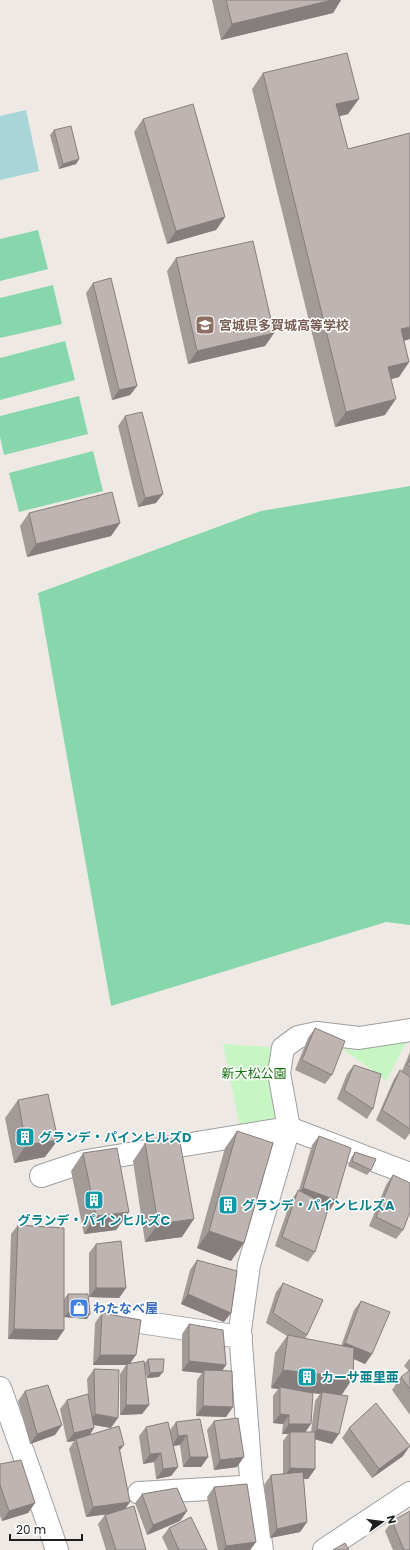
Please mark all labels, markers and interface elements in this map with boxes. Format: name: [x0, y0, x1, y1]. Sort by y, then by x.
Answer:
school or university icon: 宮城県多賀城高等学校: [194, 314, 216, 336]
place label: 宮城県多賀城高等学校: [219, 316, 349, 335]
park label: 新大松公園: [221, 1064, 287, 1083]
building icon: グランデ・パインヒルズD: [14, 1126, 36, 1148]
place label: グランデ・パインヒルズD: [39, 1128, 192, 1147]
building icon: グランデ・パインヒルズC: [83, 1189, 105, 1211]
building icon: グランデ・パインヒルズA: [217, 1194, 239, 1216]
place label: グランデ・パインヒルズA: [242, 1196, 395, 1215]
place label: グランデ・パインヒルズC: [18, 1211, 171, 1230]
shop icon: わたなべ屋: [68, 1297, 90, 1319]
place label: わたなべ屋: [93, 1299, 158, 1318]
building icon: カーサ亜里亜: [296, 1366, 318, 1388]
place label: カーサ亜里亜: [321, 1368, 399, 1387]
north arrow: [362, 1502, 402, 1542]
text: N: [383, 1514, 400, 1526]
scale bar: [10, 1516, 82, 1542]
text: 20 m: [16, 1521, 46, 1538]

